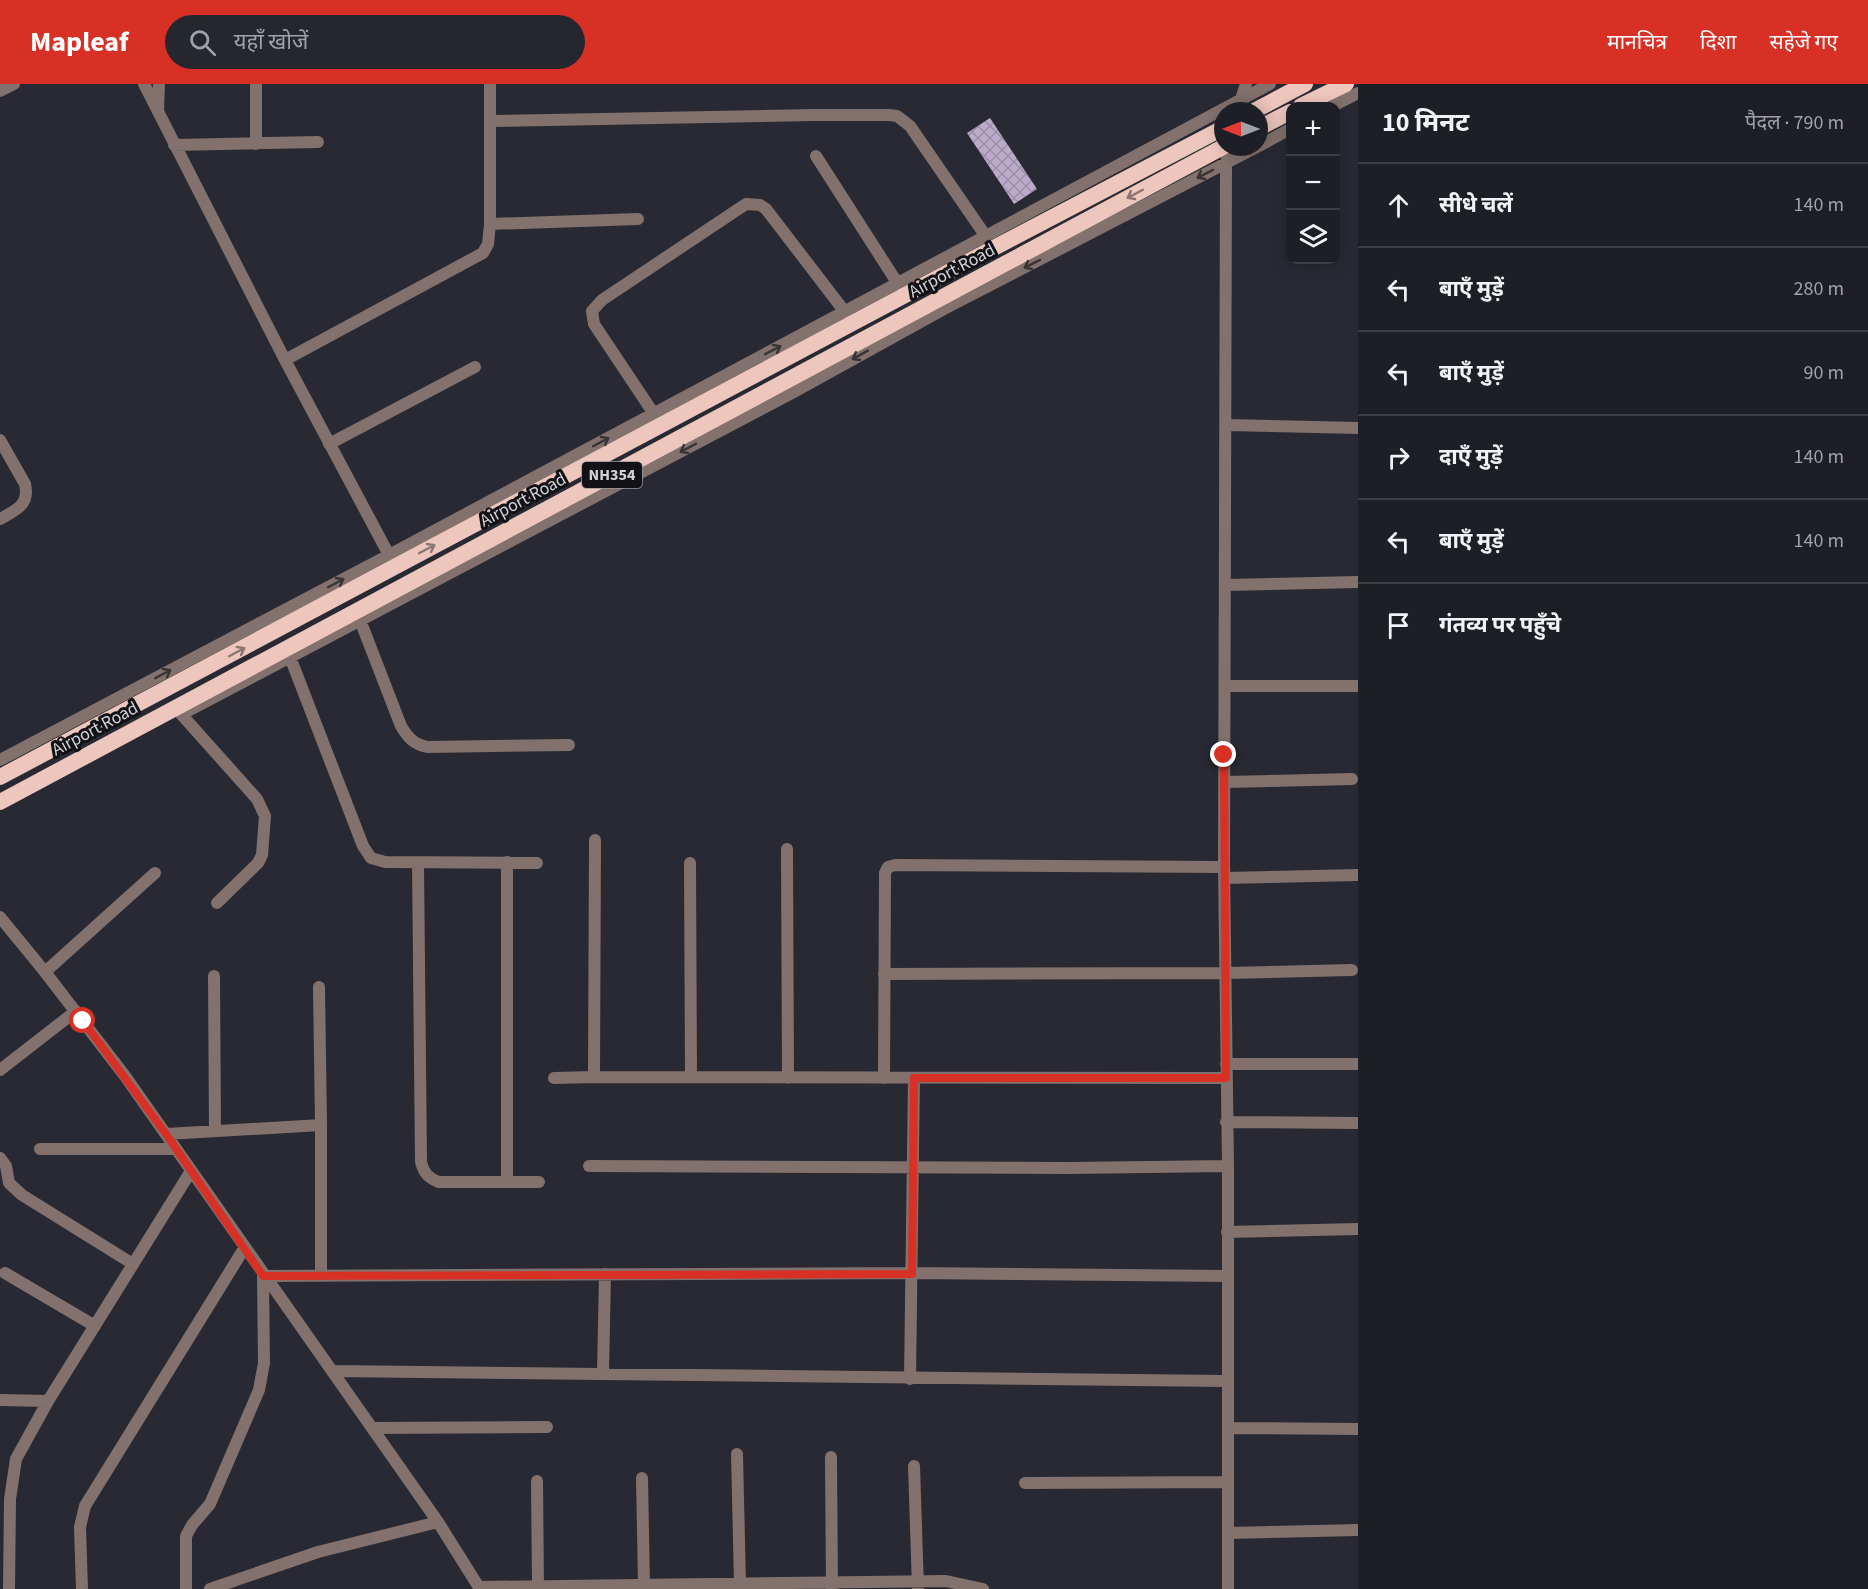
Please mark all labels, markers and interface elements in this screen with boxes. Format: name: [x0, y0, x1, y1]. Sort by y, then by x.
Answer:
search box: [165, 15, 585, 69]
text: Mapleaf: [30, 22, 129, 62]
icon: search: [186, 26, 219, 59]
text: यहाँ खोजें: [234, 26, 308, 58]
text: मानचित्र: [1607, 27, 1667, 57]
text: दिशा: [1700, 27, 1736, 57]
text: सहेजे गए: [1769, 27, 1838, 57]
north arrow: [1214, 102, 1268, 156]
map controls: [1286, 102, 1340, 264]
button: +: [1286, 102, 1340, 156]
text: 10 मिनट: [1382, 104, 1469, 141]
text: पैदल · 790 m: [1745, 109, 1844, 137]
button: −: [1286, 156, 1340, 210]
one-way arrow: [1197, 169, 1215, 180]
one-way arrow: [1126, 189, 1144, 200]
icon: ahead: [1382, 189, 1415, 222]
text: सीधे चलें: [1439, 189, 1513, 221]
text: 140 m: [1794, 191, 1844, 219]
button: layers: [1286, 210, 1340, 264]
street label: Airport Road: [904, 238, 1000, 304]
one-way arrow: [1023, 258, 1041, 270]
icon: left: [1382, 273, 1415, 306]
text: बाएँ मुड़ें: [1439, 273, 1504, 305]
text: 280 m: [1794, 275, 1844, 303]
one-way arrow: [763, 344, 781, 356]
one-way arrow: [852, 350, 869, 362]
icon: left: [1382, 357, 1415, 390]
text: बाएँ मुड़ें: [1439, 357, 1504, 389]
text: 90 m: [1804, 359, 1844, 387]
one-way arrow: [591, 436, 609, 447]
icon: right: [1382, 441, 1415, 474]
text: दाएँ मुड़ें: [1439, 441, 1502, 473]
one-way arrow: [680, 442, 698, 454]
text: 140 m: [1794, 443, 1844, 471]
road number: NH354: [582, 462, 642, 488]
street label: Airport Road: [475, 467, 571, 533]
icon: left: [1382, 525, 1415, 558]
text: बाएँ मुड़ें: [1439, 525, 1504, 557]
text: 140 m: [1794, 527, 1844, 555]
one-way arrow: [418, 543, 436, 554]
one-way arrow: [326, 577, 344, 588]
icon: arrive: [1382, 609, 1415, 642]
text: गंतव्य पर पहुँचे: [1439, 609, 1561, 641]
one-way arrow: [228, 646, 245, 658]
one-way arrow: [154, 668, 172, 679]
street label: Airport Road: [47, 696, 143, 762]
route end: [1210, 741, 1236, 767]
route start: [69, 1007, 95, 1033]

